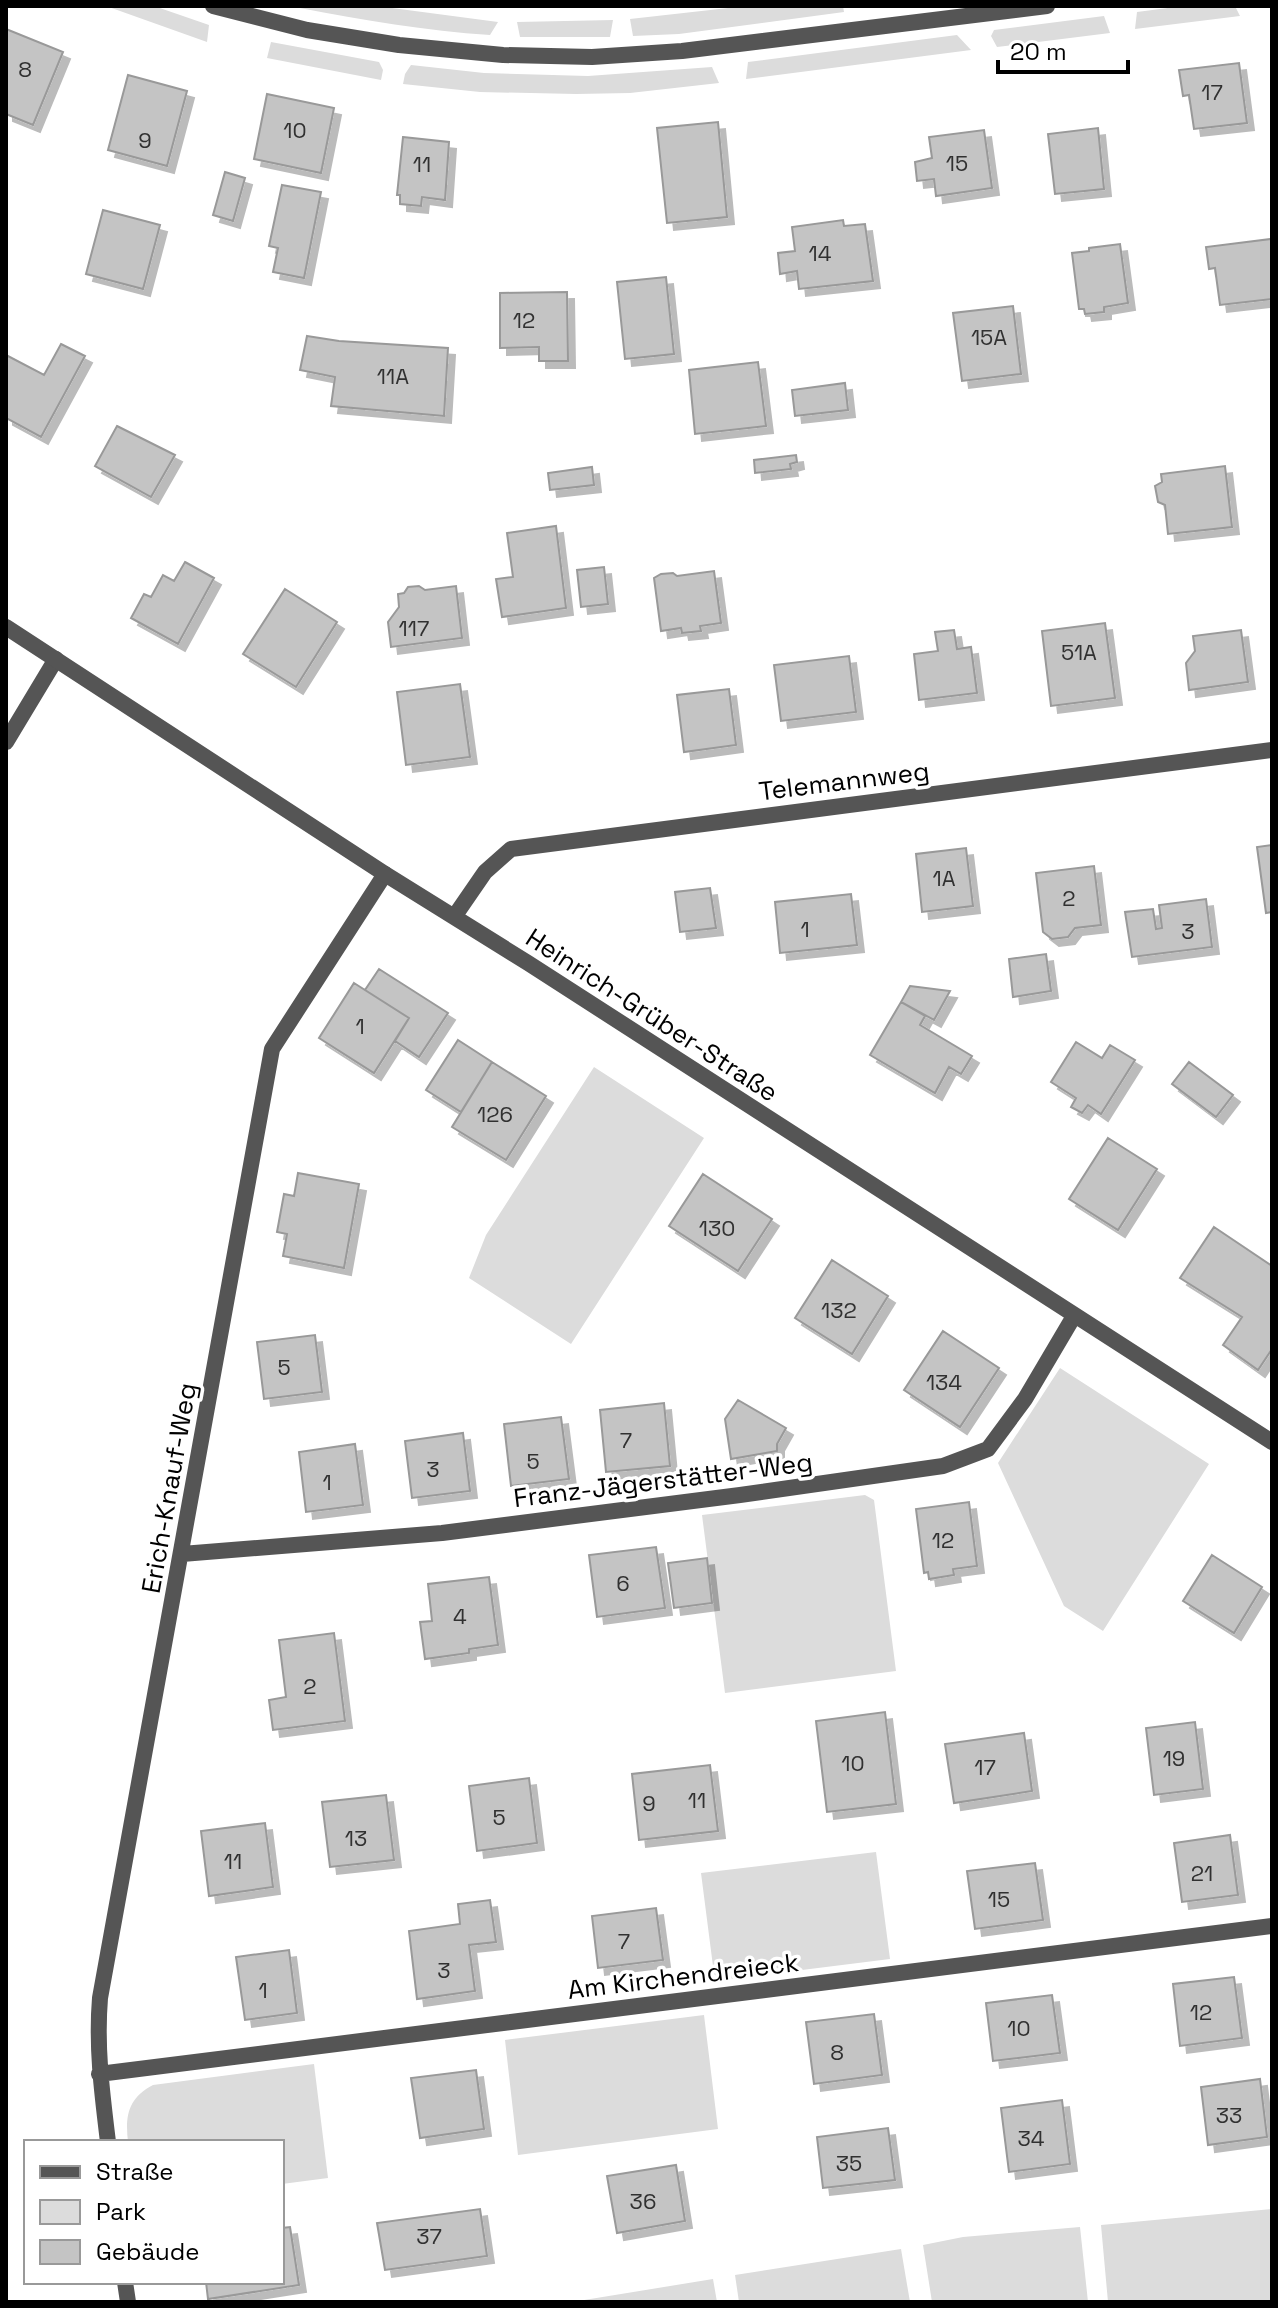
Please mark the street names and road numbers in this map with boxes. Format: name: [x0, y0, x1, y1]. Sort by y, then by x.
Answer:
street label: Telemannweg: [757, 754, 931, 808]
street label: Heinrich-Grüber-Straße: [519, 921, 785, 1109]
street label: Erich-Knauf-Weg: [134, 1380, 204, 1596]
street label: Franz-Jägerstätter-Weg: [512, 1445, 814, 1515]
street label: Am Kirchendreieck: [566, 1945, 800, 2007]

